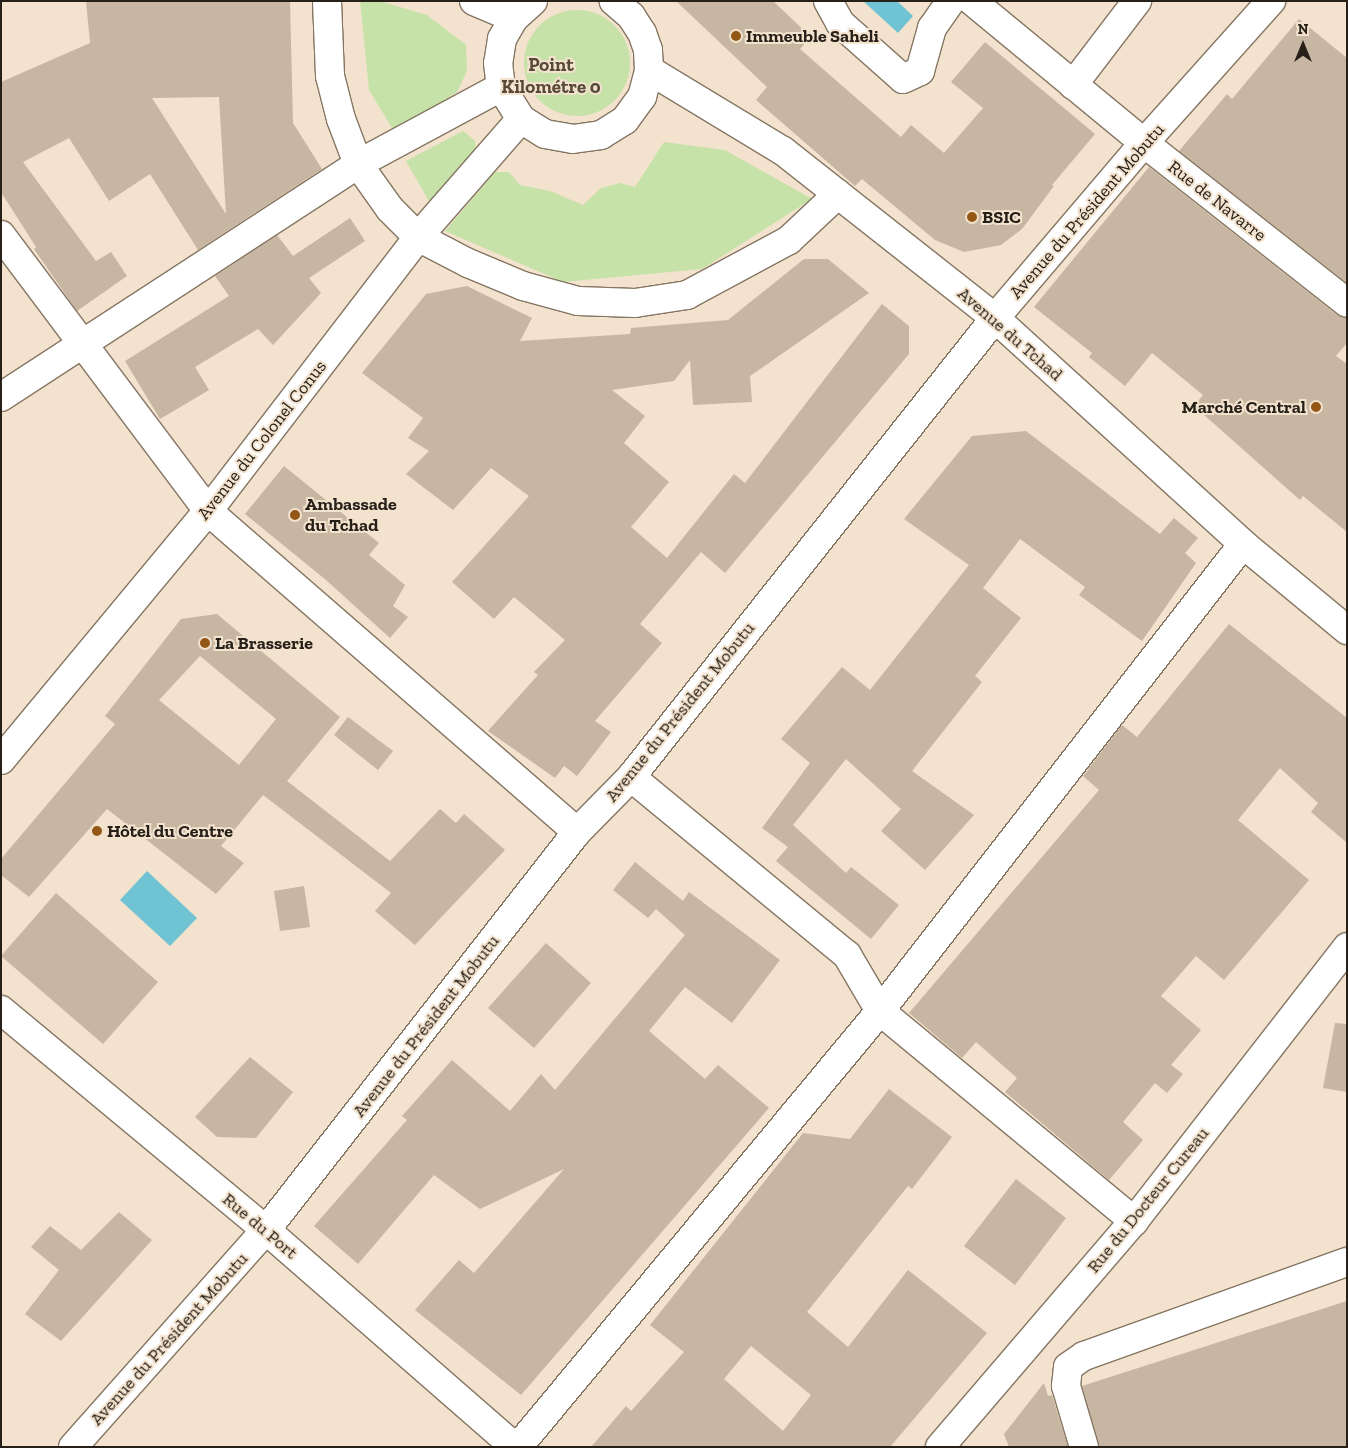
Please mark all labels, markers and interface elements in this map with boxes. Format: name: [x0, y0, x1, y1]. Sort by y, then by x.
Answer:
north arrow: [1278, 20, 1328, 70]
text: N: [1298, 21, 1308, 38]
place label: Immeuble Saheli: [746, 25, 879, 47]
marker: Immeuble Saheli: [730, 30, 742, 42]
district label: Point Kilométre 0: [501, 54, 601, 98]
street label: Avenue du Président Mobutu: [1005, 119, 1169, 303]
street label: Rue de Navarre: [1164, 156, 1270, 246]
place label: BSIC: [982, 206, 1021, 228]
marker: BSIC: [966, 211, 978, 223]
street label: Avenue du Tchad: [953, 282, 1067, 386]
street label: Avenue du Colonel Conus: [193, 356, 331, 524]
place label: Marché Central: [1182, 396, 1306, 418]
marker: Marché Central: [1310, 401, 1322, 413]
place label: Ambassade du Tchad: [305, 494, 397, 536]
marker: Ambassade du Tchad: [289, 509, 301, 521]
street label: Avenue du Président Mobutu: [601, 618, 759, 806]
place label: La Brasserie: [215, 632, 313, 654]
marker: La Brasserie: [199, 637, 211, 649]
place label: Hôtel du Centre: [107, 820, 233, 842]
marker: Hôtel du Centre: [91, 825, 103, 837]
street label: Avenue du Président Mobutu: [348, 931, 504, 1121]
street label: Rue du Docteur Cureau: [1083, 1123, 1213, 1277]
street label: Rue du Port: [218, 1188, 302, 1264]
street label: Avenue du Président Mobutu: [86, 1248, 252, 1430]

